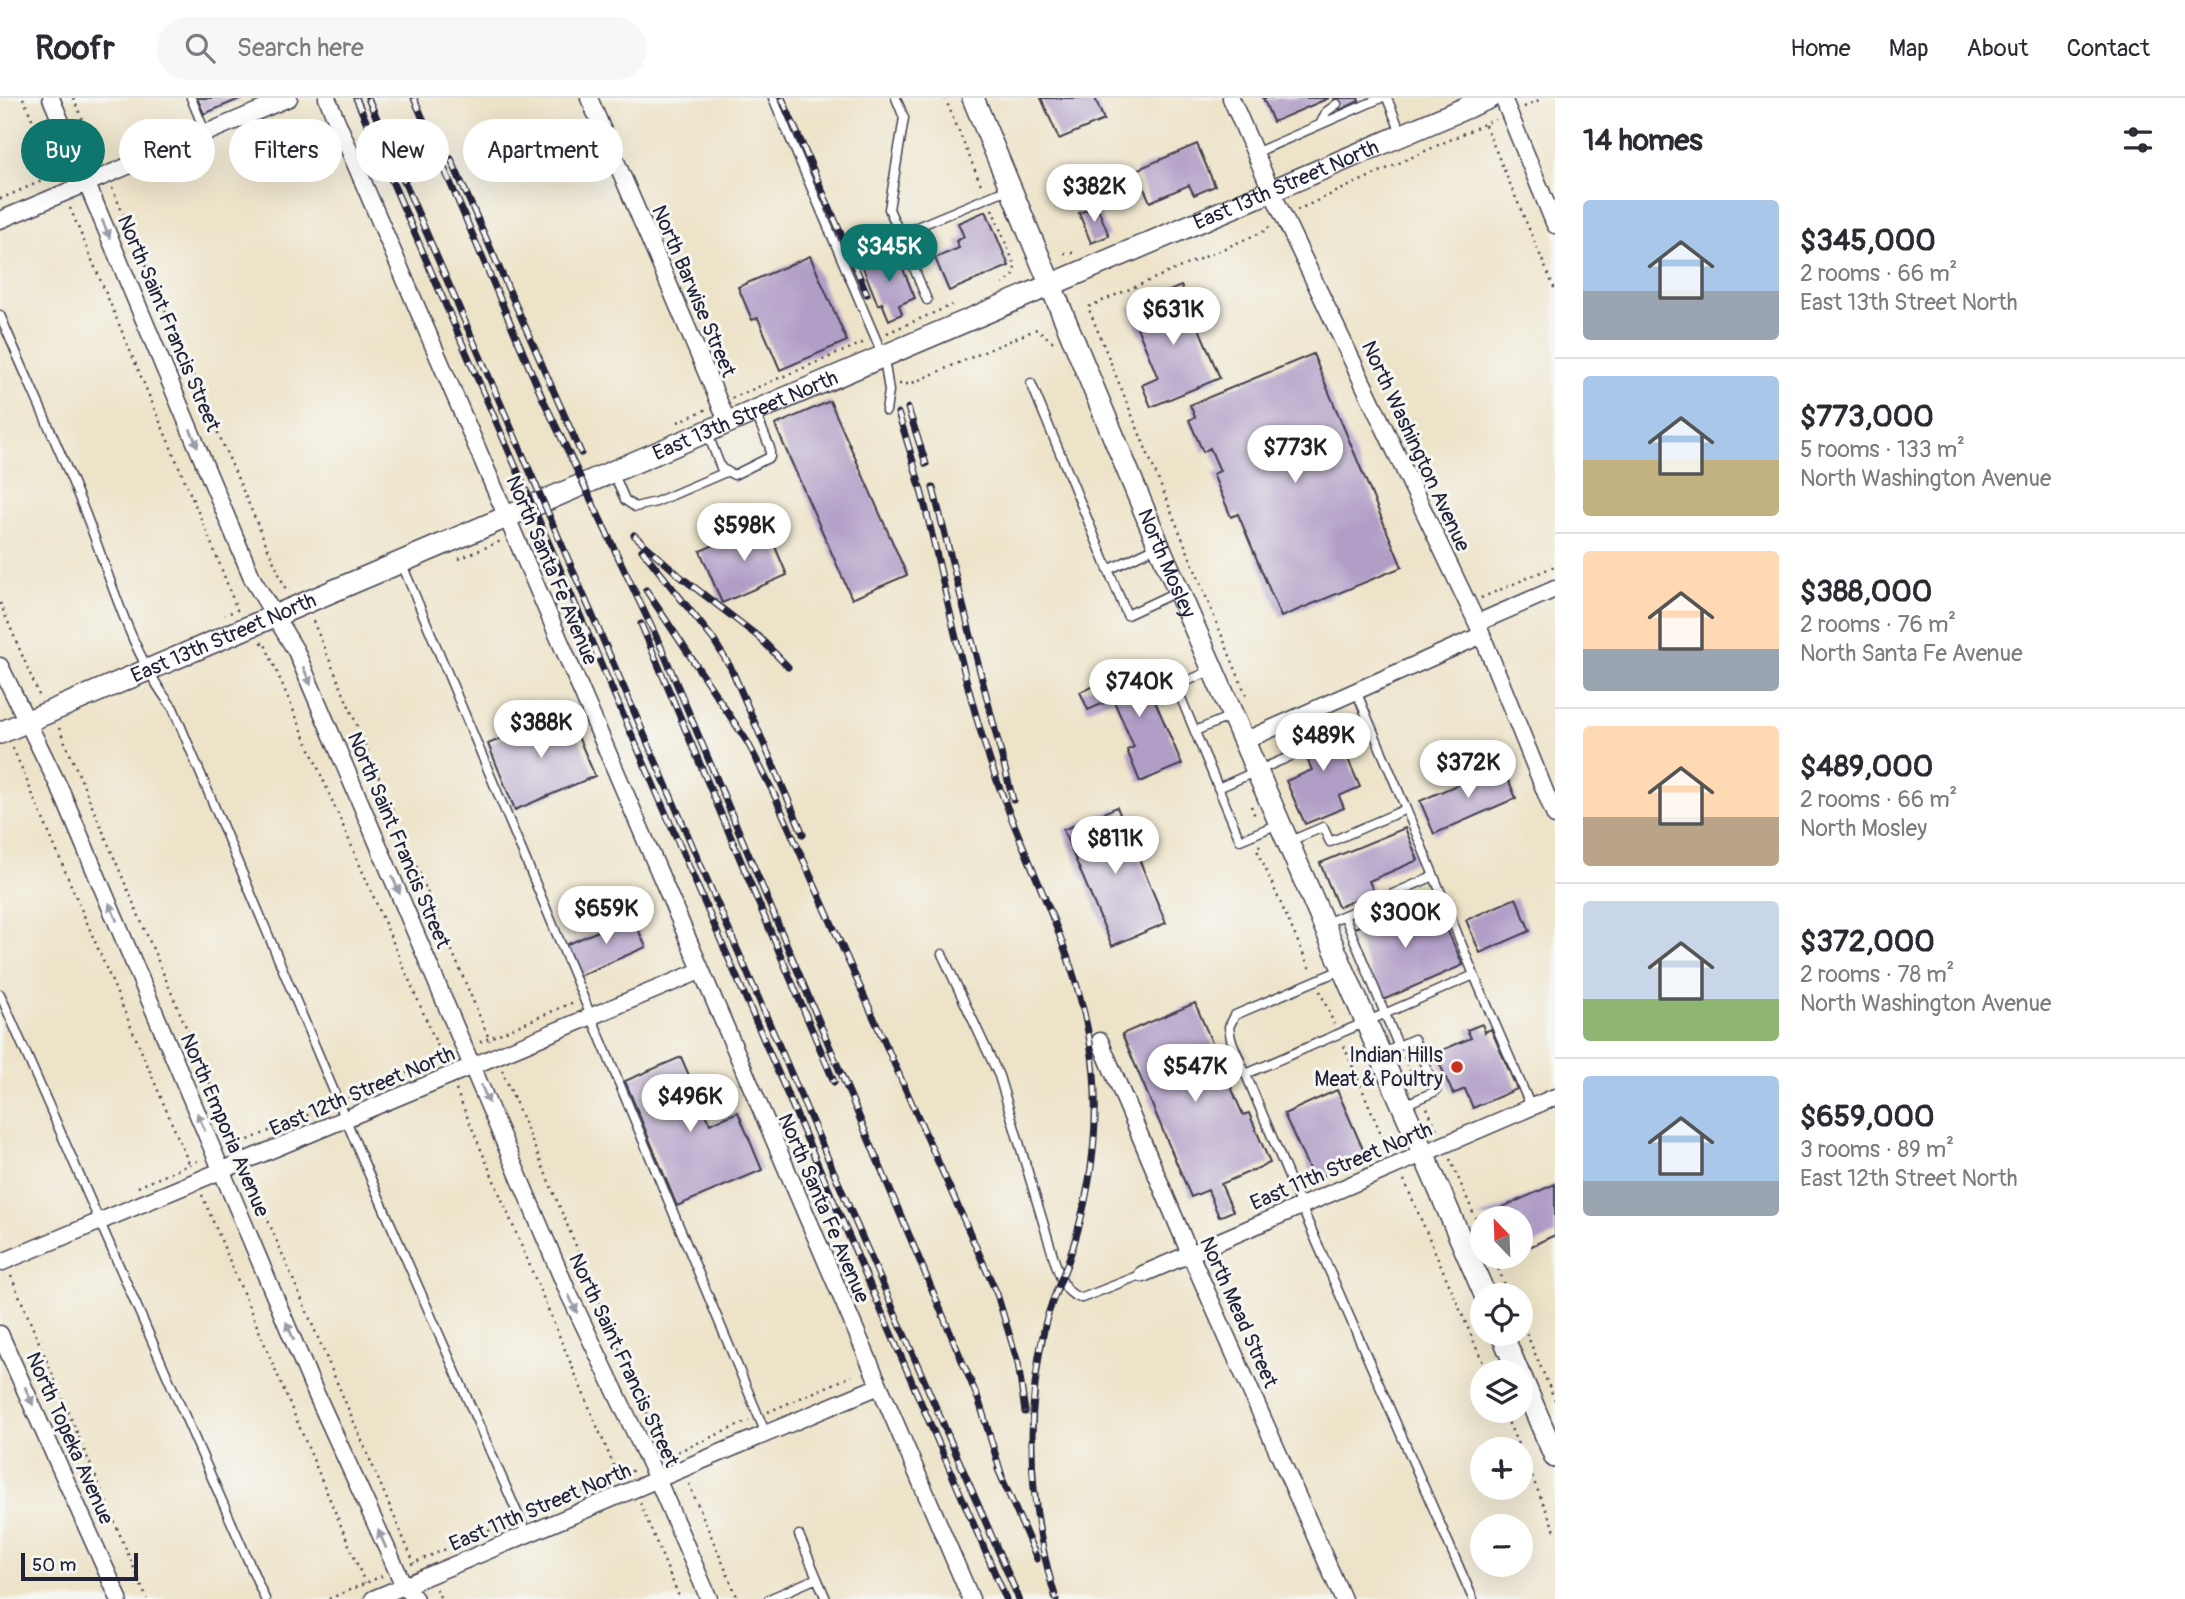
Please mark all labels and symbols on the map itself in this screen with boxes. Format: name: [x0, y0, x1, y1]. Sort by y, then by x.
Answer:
street label: East 13th Street North: [1189, 134, 1383, 236]
pin: $382K: [1045, 164, 1143, 224]
street label: North Barwise Street: [645, 201, 742, 382]
street label: North Saint Francis Street: [111, 211, 227, 436]
one-way arrow: [101, 218, 112, 239]
pin: $345K: [840, 225, 938, 284]
pin: $631K: [1124, 288, 1222, 347]
street label: North Washington Avenue: [1355, 337, 1477, 556]
street label: East 13th Street North: [649, 364, 842, 467]
pin: $773K: [1246, 426, 1344, 485]
one-way arrow: [189, 428, 200, 449]
street label: North Santa Fe Avenue: [499, 471, 604, 670]
pin: $598K: [695, 504, 793, 563]
street label: North Mosley: [1131, 505, 1202, 622]
street label: East 13th Street North: [127, 587, 320, 690]
pin: $740K: [1090, 660, 1188, 719]
one-way arrow: [302, 665, 313, 686]
pin: $388K: [492, 700, 590, 760]
pin: $489K: [1274, 714, 1372, 773]
street label: North Saint Francis Street: [341, 728, 457, 953]
pin: $372K: [1419, 740, 1517, 800]
pin: $811K: [1066, 816, 1164, 876]
one-way arrow: [390, 875, 402, 895]
pin: $659K: [557, 886, 655, 946]
pin: $300K: [1356, 890, 1454, 950]
one-way arrow: [107, 902, 118, 923]
street label: North Emporia Avenue: [174, 1029, 276, 1222]
street label: East 12th Street North: [265, 1040, 459, 1143]
place label: Indian Hills Meat & Poultry: [1314, 1042, 1444, 1093]
pin: $547K: [1146, 1044, 1244, 1104]
marker: Indian Hills Meat & Poultry: [1449, 1059, 1465, 1075]
pin: $496K: [641, 1074, 739, 1134]
one-way arrow: [479, 1084, 490, 1105]
street label: North Santa Fe Avenue: [771, 1109, 876, 1308]
one-way arrow: [196, 1111, 207, 1132]
street label: East 11th Street North: [1246, 1116, 1436, 1217]
north arrow: [1470, 1206, 1533, 1269]
street label: North Mead Street: [1193, 1232, 1284, 1393]
street label: North Saint Francis Street: [562, 1249, 685, 1472]
one-way arrow: [568, 1294, 579, 1314]
one-way arrow: [284, 1321, 295, 1342]
street label: North Topeka Avenue: [19, 1348, 120, 1529]
one-way arrow: [23, 1386, 35, 1406]
street label: East 11th Street North: [445, 1457, 635, 1558]
one-way arrow: [377, 1529, 388, 1549]
scale bar: [21, 1550, 138, 1582]

